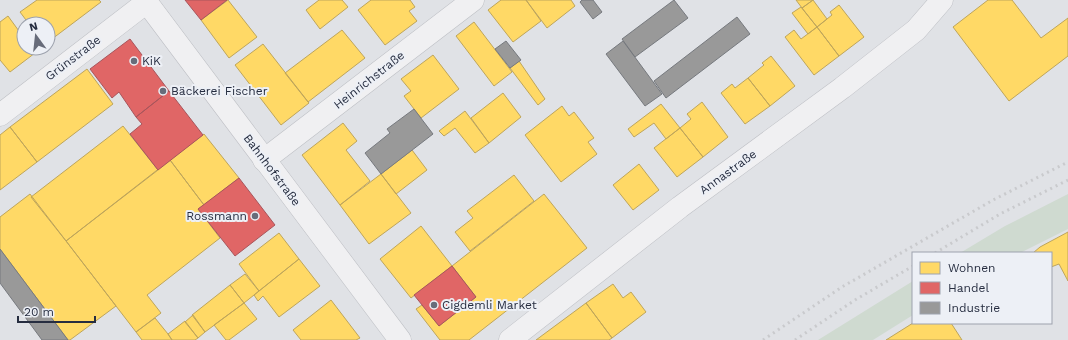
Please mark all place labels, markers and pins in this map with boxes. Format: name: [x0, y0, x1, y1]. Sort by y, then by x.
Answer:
place label: KiK: [142, 54, 161, 68]
marker: KiK: [129, 56, 139, 66]
place label: Bäckerei Fischer: [171, 84, 268, 98]
marker: Bäckerei Fischer: [158, 86, 168, 96]
place label: Rossmann: [186, 209, 247, 223]
marker: Rossmann: [250, 211, 260, 221]
place label: Cigdemli Market: [442, 298, 537, 312]
marker: Cigdemli Market: [429, 300, 439, 310]

